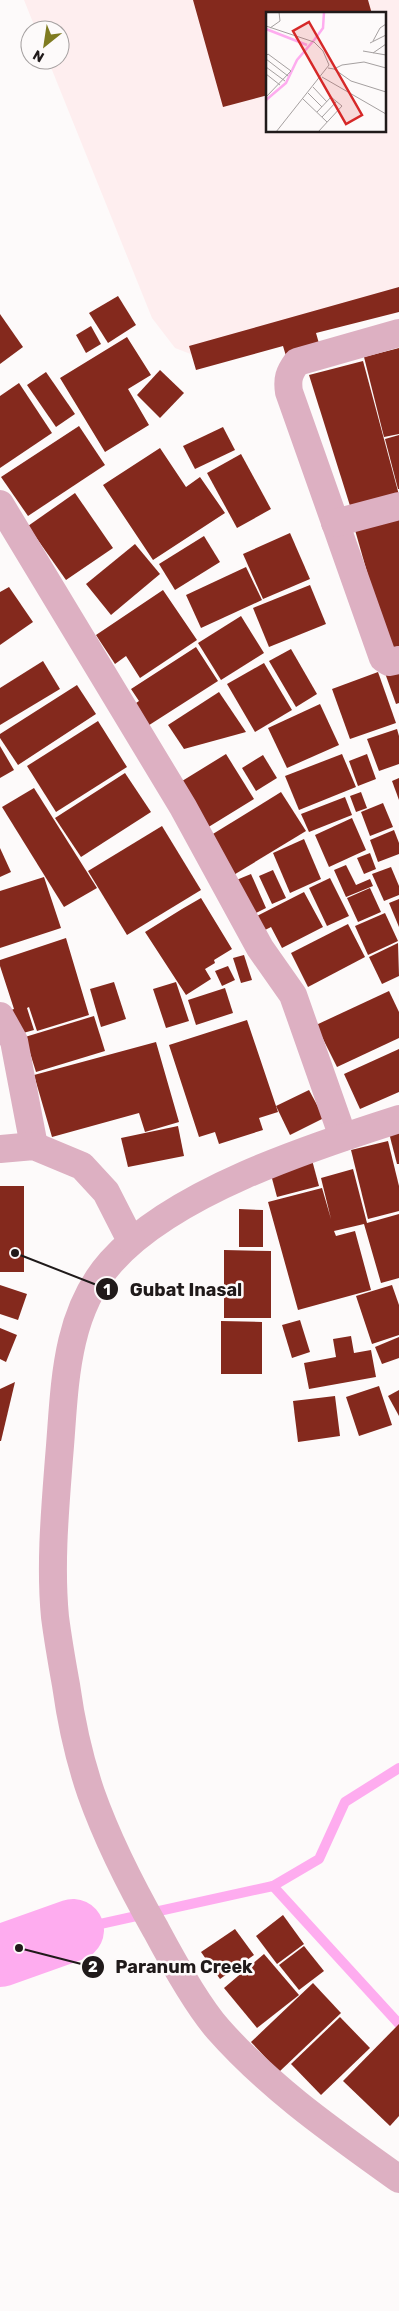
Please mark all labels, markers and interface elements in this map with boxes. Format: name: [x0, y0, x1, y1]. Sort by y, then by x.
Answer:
inset map: [266, 12, 386, 132]
north arrow: [20, 20, 70, 70]
text: N: [30, 46, 47, 66]
callout: Gubat Inasal: [95, 1273, 252, 1306]
text: Gubat Inasal: [130, 1279, 242, 1301]
text: 1: [103, 1281, 111, 1299]
callout: Paranum Creek: [81, 1950, 263, 1983]
text: Paranum Creek: [115, 1956, 253, 1978]
text: 2: [88, 1958, 98, 1976]

